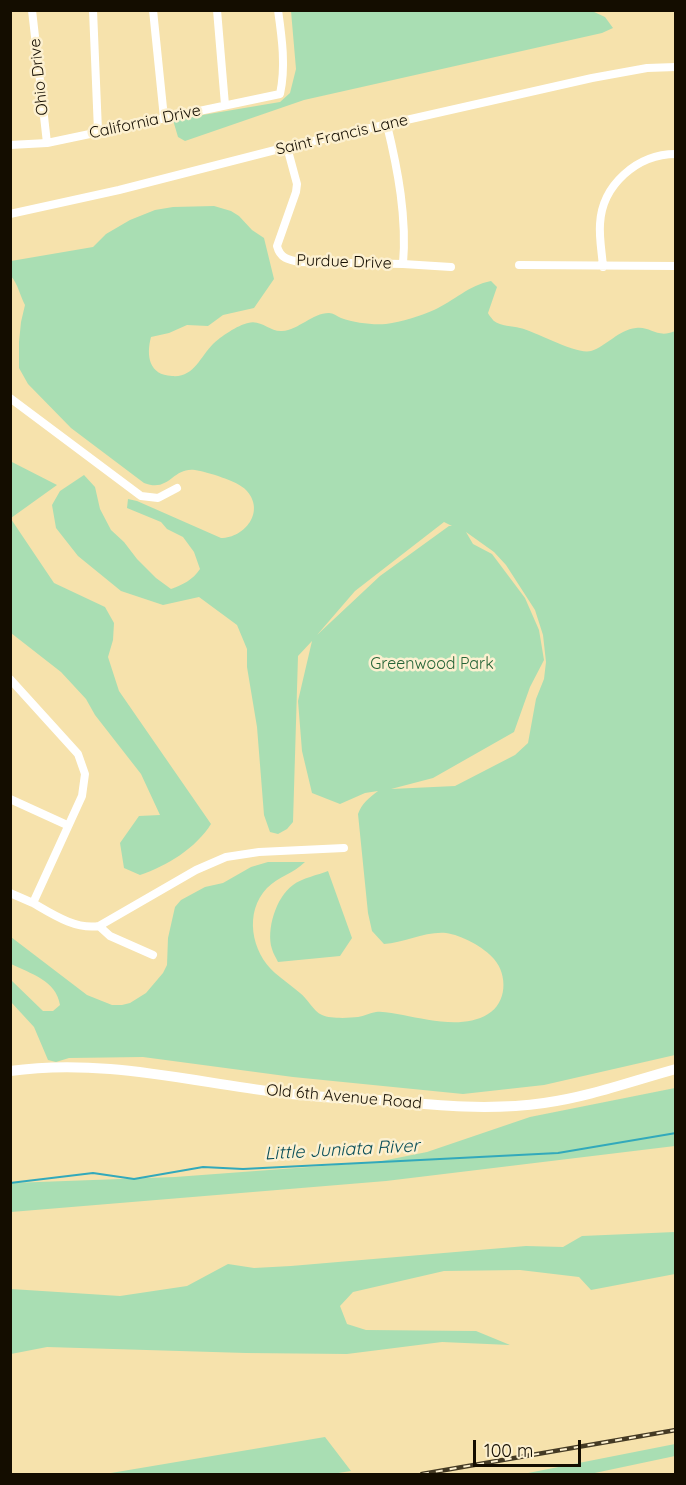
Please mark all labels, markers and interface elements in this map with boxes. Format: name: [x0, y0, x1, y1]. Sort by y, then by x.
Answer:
street label: Ohio Drive: [25, 38, 53, 116]
street label: California Drive: [88, 101, 202, 143]
street label: Saint Francis Lane: [274, 110, 410, 160]
street label: Purdue Drive: [296, 251, 392, 273]
park label: Greenwood Park: [370, 654, 494, 674]
street label: Old 6th Avenue Road: [265, 1081, 423, 1113]
water label: Little Juniata River: [264, 1135, 420, 1165]
scale bar: [476, 1428, 584, 1466]
text: 100 m: [484, 1439, 533, 1462]

